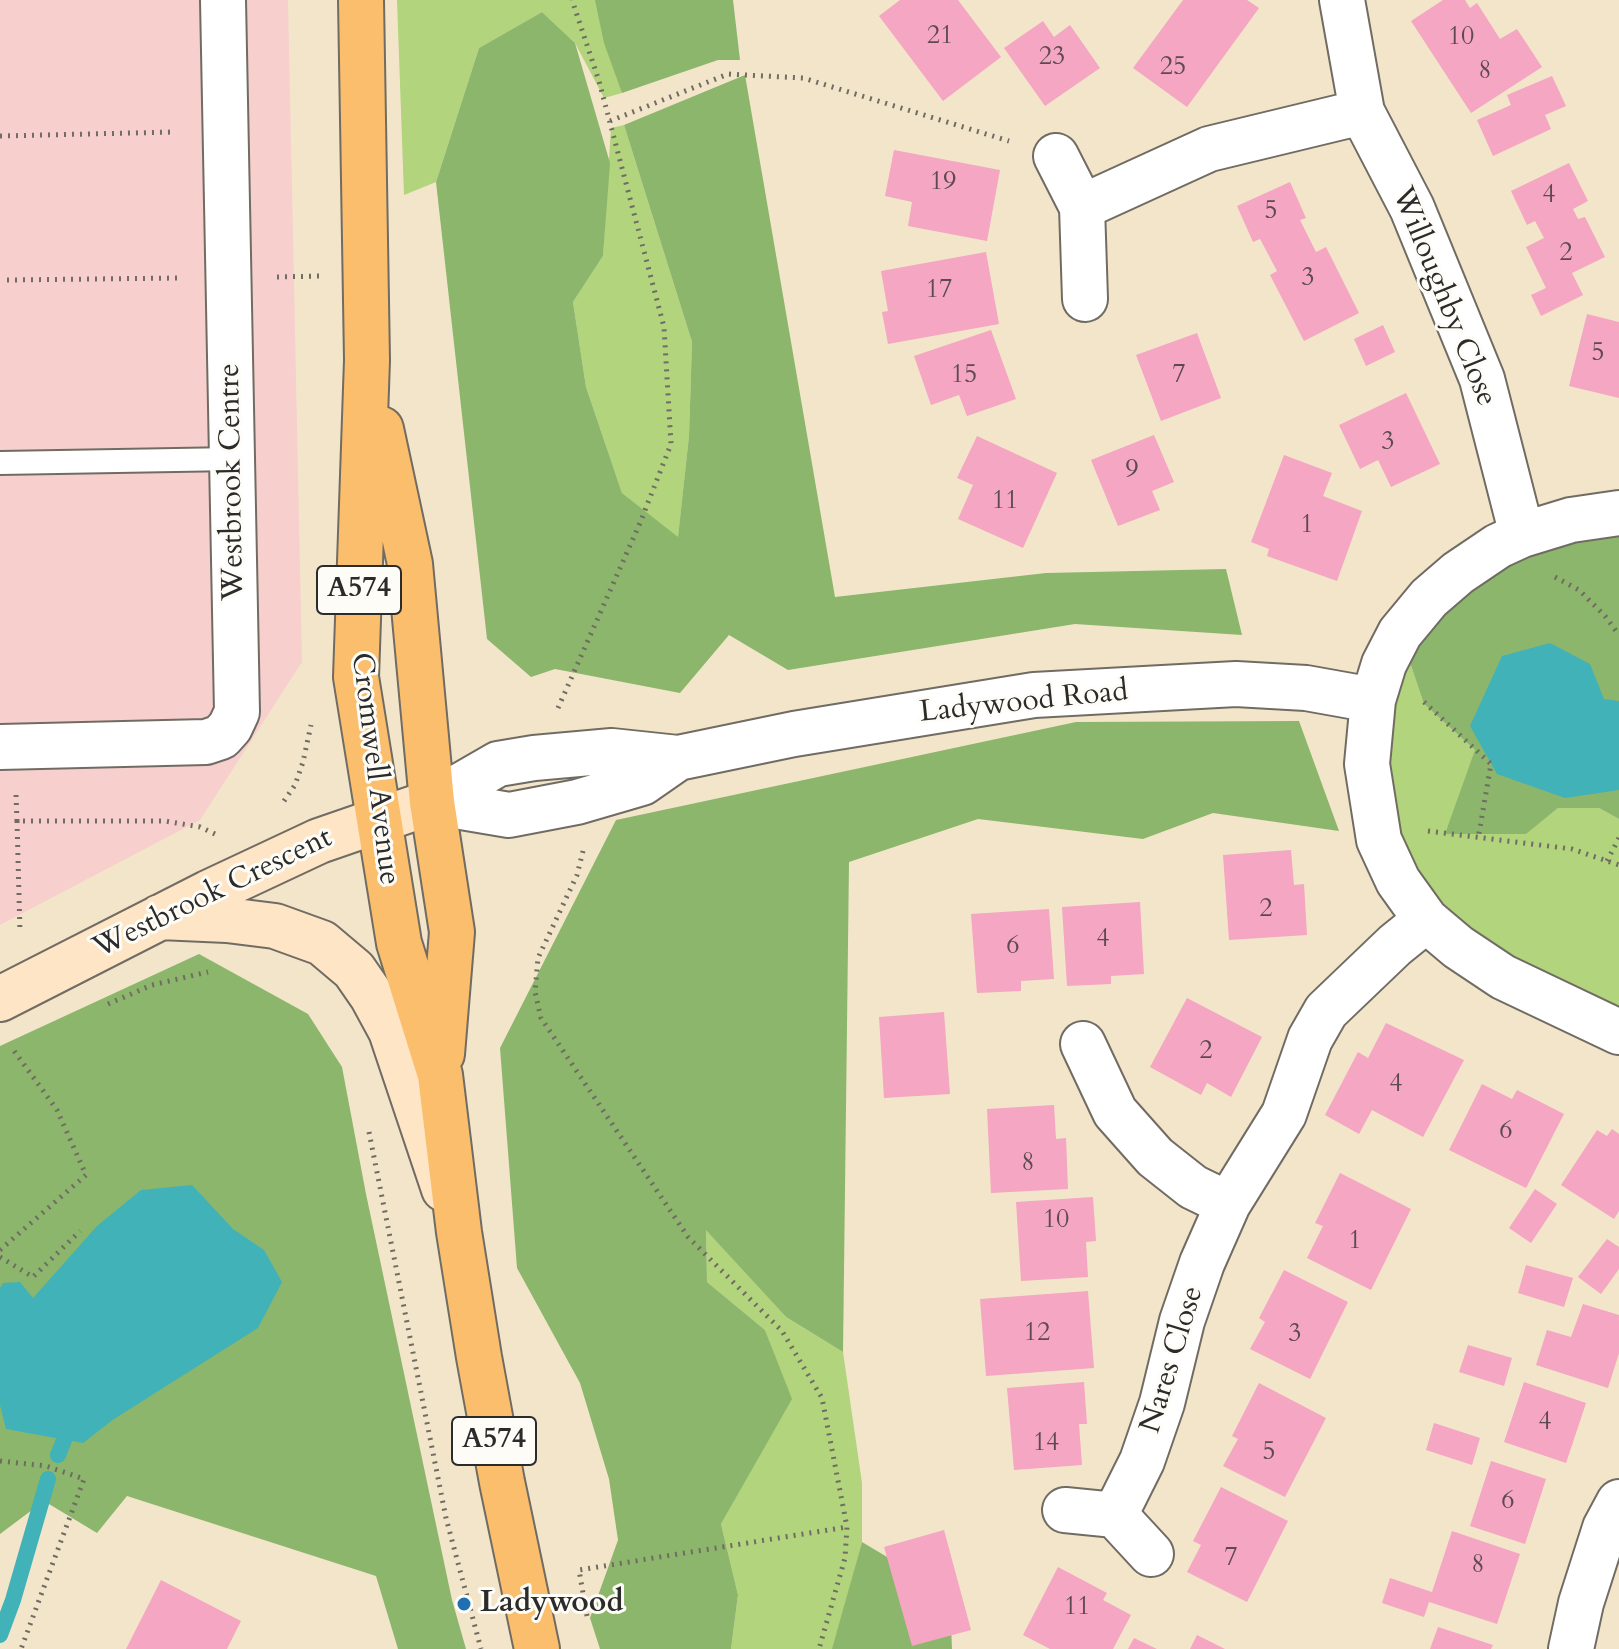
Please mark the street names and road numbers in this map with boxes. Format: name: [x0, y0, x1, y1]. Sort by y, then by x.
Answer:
street label: Willoughby Close: [1383, 182, 1503, 412]
street label: Westbrook Centre: [213, 363, 253, 601]
road number: A574: [317, 566, 401, 614]
street label: Cromwell Avenue: [342, 651, 406, 887]
street label: Ladywood Road: [918, 674, 1130, 732]
street label: Westbrook Crescent: [88, 821, 338, 967]
street label: Nares Close: [1134, 1282, 1212, 1438]
road number: A574: [452, 1417, 536, 1465]

